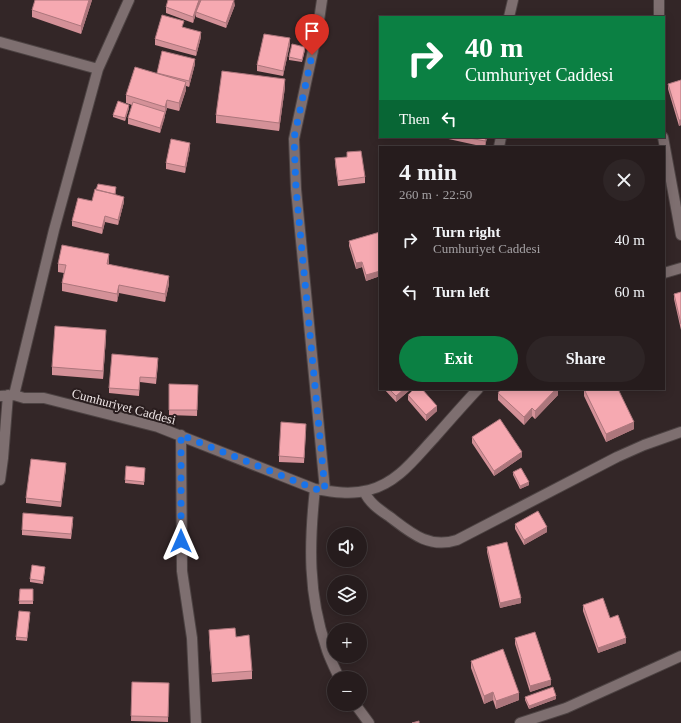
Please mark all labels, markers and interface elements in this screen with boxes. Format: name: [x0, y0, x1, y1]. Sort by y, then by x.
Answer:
pin: [295, 14, 329, 55]
icon: arrive: [301, 20, 323, 42]
icon: right: [399, 32, 451, 84]
text: 40 m: [465, 32, 523, 63]
text: Cumhuriyet Caddesi: [465, 65, 613, 85]
icon: left: [438, 108, 460, 130]
text: Then: [399, 111, 430, 127]
text: 4 min: [399, 159, 457, 185]
button: close: [603, 159, 645, 201]
text: 260 m · 22:50: [399, 187, 472, 202]
text: Turn right: [433, 224, 500, 240]
icon: right: [399, 229, 421, 251]
text: 40 m: [615, 232, 645, 248]
text: Cumhuriyet Caddesi: [433, 241, 540, 256]
icon: left: [399, 281, 421, 303]
text: Turn left: [433, 284, 490, 300]
text: 60 m: [615, 284, 645, 300]
button: Exit: [399, 336, 518, 382]
button: Share: [526, 336, 645, 382]
street label: Cumhuriyet Caddesi: [70, 385, 178, 428]
position arrow: [160, 520, 202, 562]
map controls: [327, 527, 367, 711]
button: sound: [327, 527, 367, 567]
button: layers: [327, 575, 367, 615]
button: +: [327, 623, 367, 663]
button: −: [327, 671, 367, 711]

